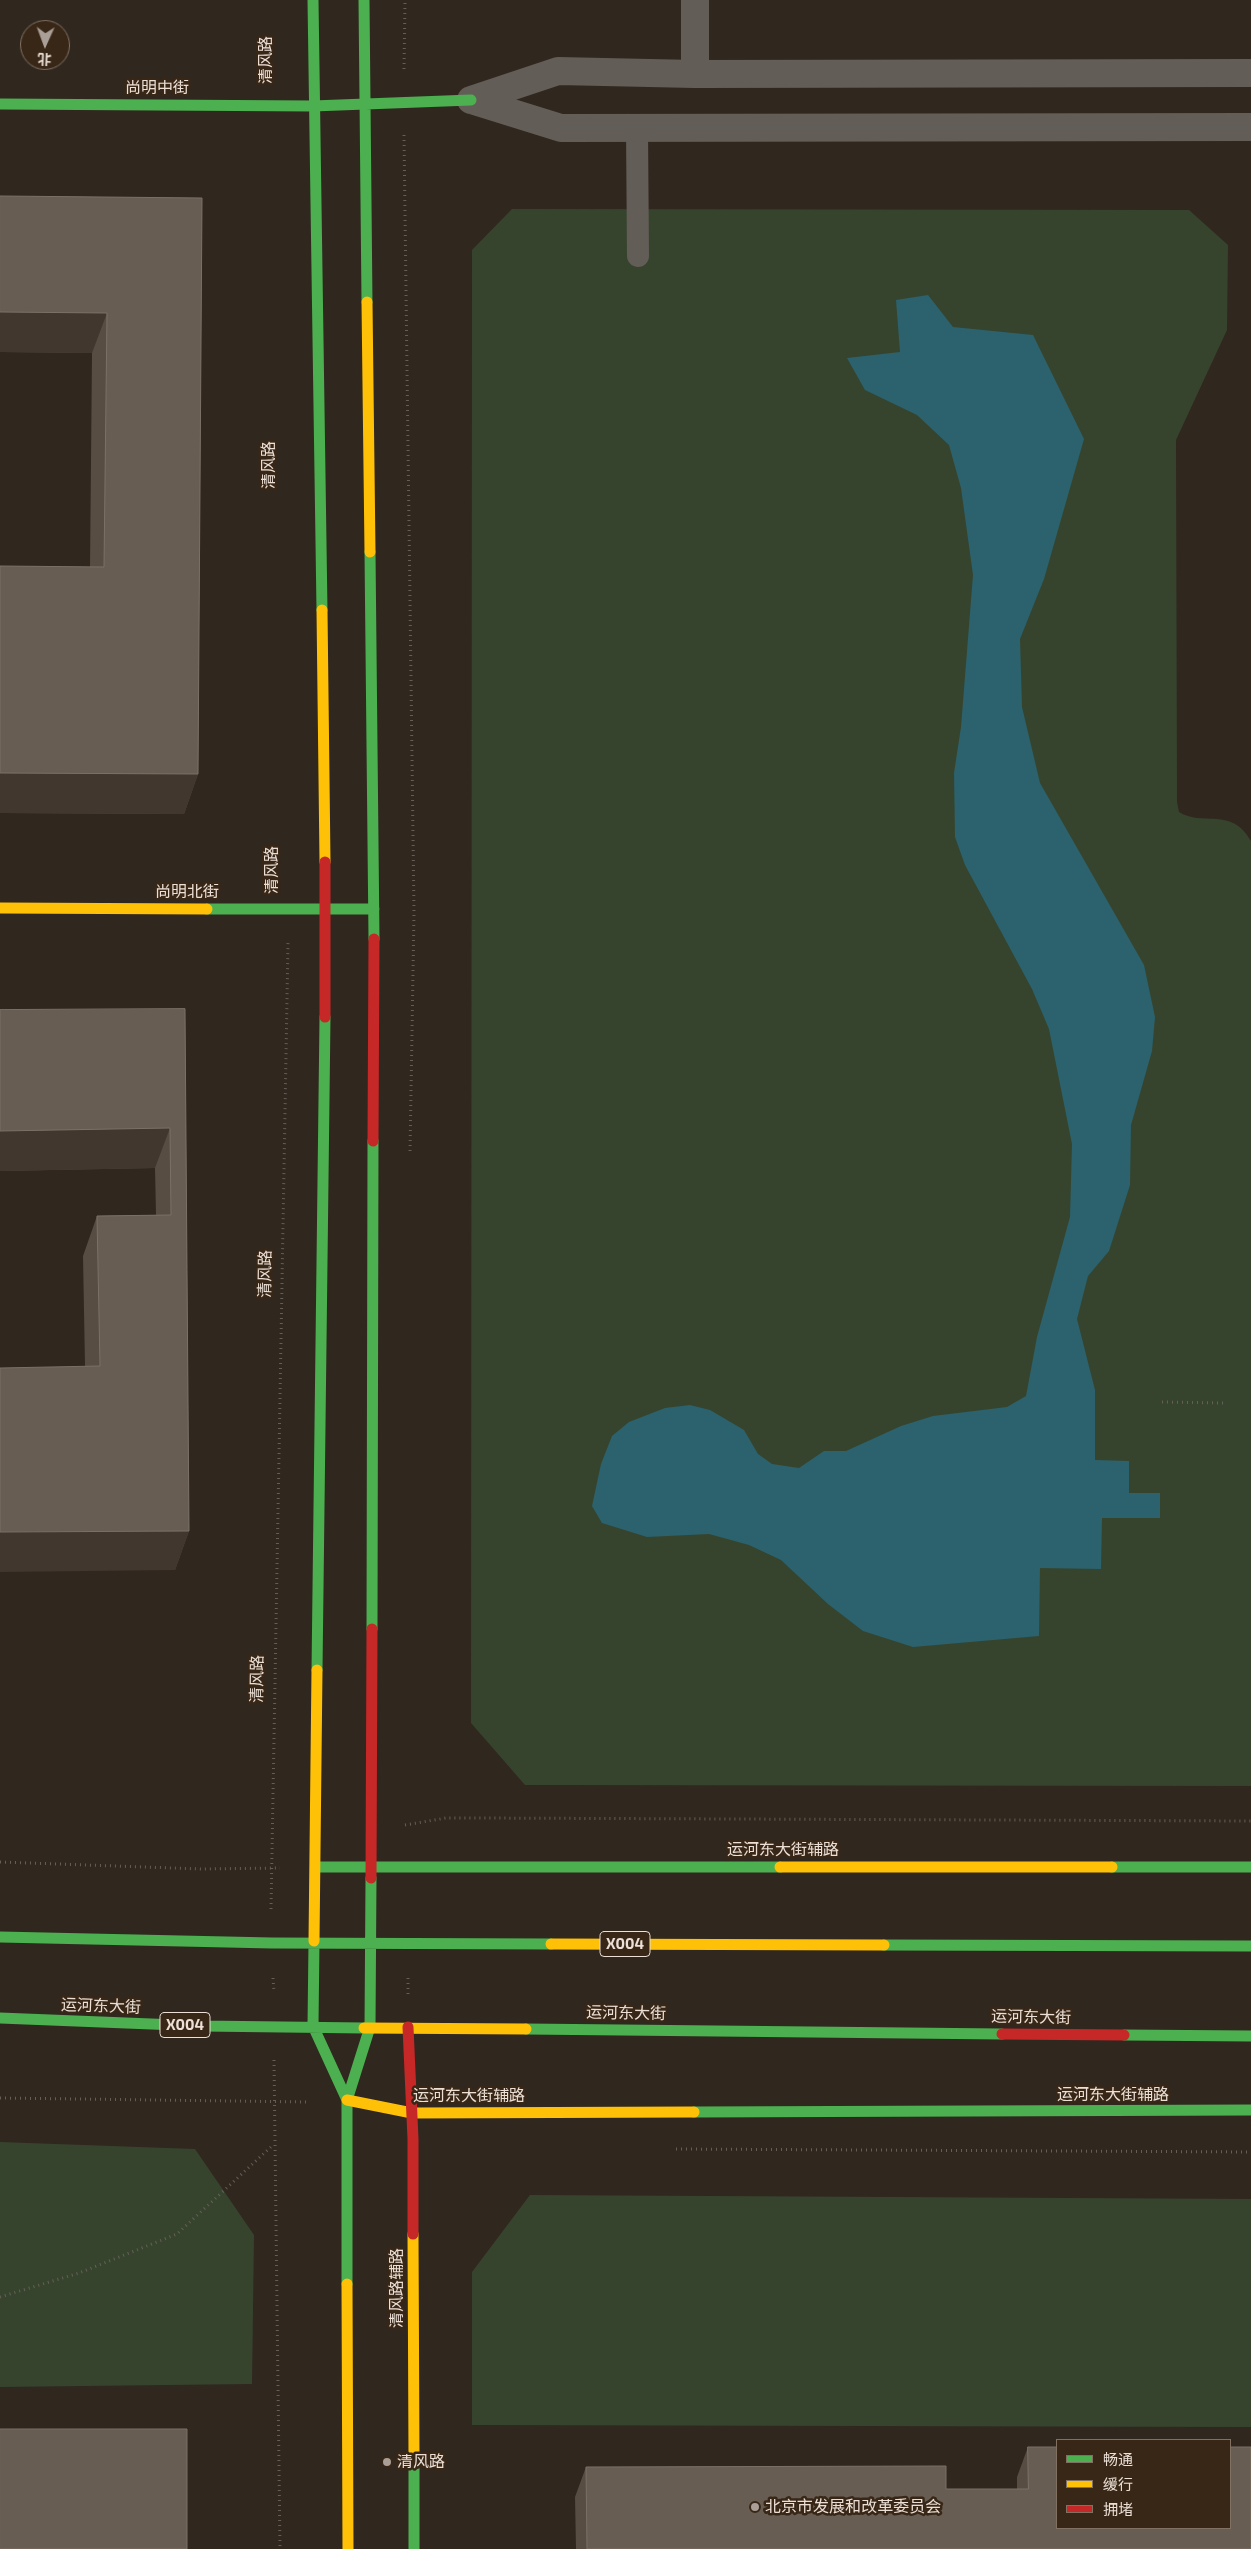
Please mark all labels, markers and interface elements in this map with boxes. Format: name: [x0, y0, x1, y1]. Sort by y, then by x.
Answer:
north arrow: [20, 20, 70, 70]
street label: 清风路: [256, 36, 276, 84]
text: 北: [37, 51, 52, 68]
street label: 尚明中街: [125, 78, 189, 98]
street label: 清风路: [259, 441, 279, 489]
street label: 清风路: [262, 846, 282, 894]
street label: 尚明北街: [155, 882, 219, 902]
street label: 清风路: [255, 1250, 275, 1298]
street label: 清风路: [247, 1655, 267, 1703]
street label: 运河东大街辅路: [727, 1840, 839, 1860]
road number: X004: [600, 1932, 650, 1956]
street label: 运河东大街: [61, 1995, 141, 2017]
street label: 运河东大街: [586, 2003, 666, 2023]
street label: 运河东大街: [991, 2007, 1071, 2027]
road number: X004: [160, 2012, 210, 2038]
street label: 运河东大街辅路: [1057, 2085, 1169, 2105]
street label: 运河东大街辅路: [413, 2086, 525, 2106]
street label: 清风路辅路: [387, 2248, 407, 2328]
legend: [1056, 2439, 1231, 2529]
text: 畅通: [1103, 2450, 1133, 2468]
place label: 清风路: [397, 2452, 445, 2472]
marker: 清风路: [381, 2456, 393, 2468]
text: 缓行: [1103, 2475, 1133, 2493]
place label: 北京市发展和改革委员会: [765, 2497, 941, 2517]
text: 拥堵: [1103, 2500, 1133, 2518]
marker: 北京市发展和改革委员会: [749, 2501, 761, 2513]

